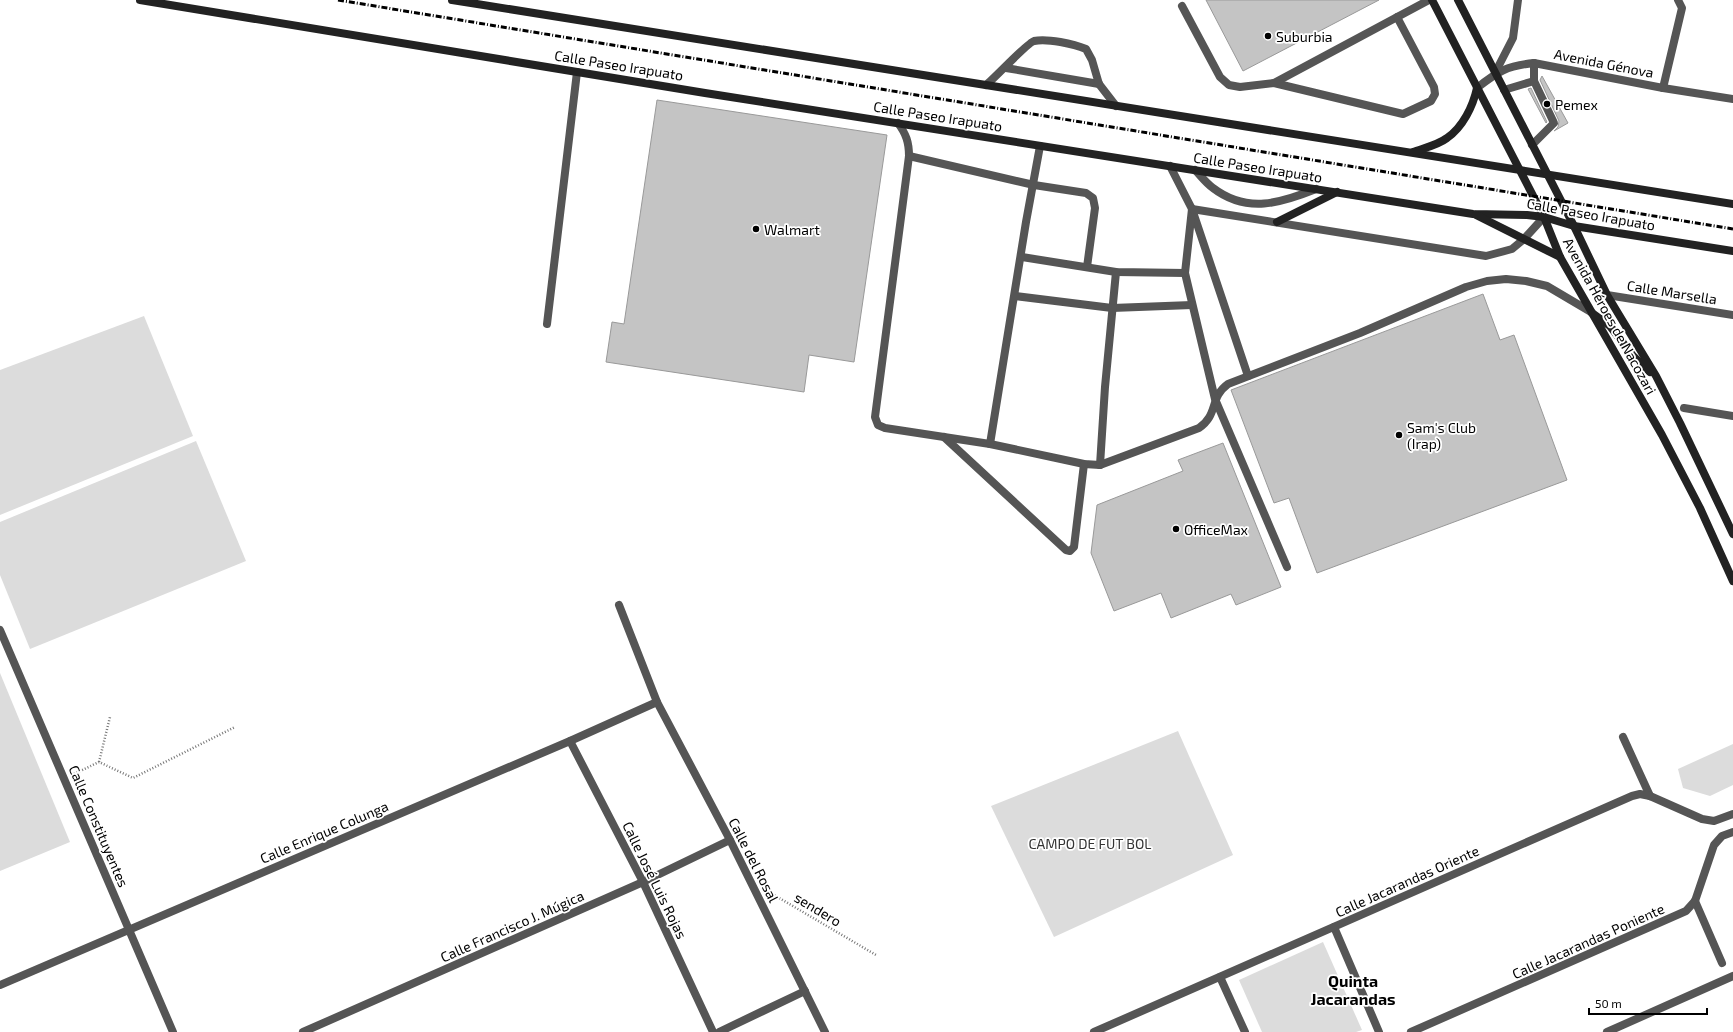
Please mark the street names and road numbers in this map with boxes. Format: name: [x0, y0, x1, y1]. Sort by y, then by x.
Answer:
street label: Avenida Génova: [1553, 45, 1655, 81]
street label: Calle Paseo Irapuato: [553, 46, 685, 84]
street label: Calle Paseo Irapuato: [872, 97, 1004, 135]
street label: Calle Paseo Irapuato: [1192, 148, 1324, 186]
street label: Calle Paseo Irapuato: [1525, 194, 1657, 234]
street label: Avenida Héroes de Nacozari: [1560, 235, 1660, 397]
street label: Calle Marsella: [1626, 276, 1718, 308]
street label: Calle Constituyentes: [66, 762, 132, 890]
street label: Calle Enrique Colunga: [257, 797, 391, 867]
street label: Calle del Rosal: [725, 815, 783, 906]
street label: Calle José Luis Rojas: [619, 819, 691, 941]
street label: Calle Jacarandas Oriente: [1332, 842, 1482, 920]
street label: Calle Francisco J. Múgica: [438, 887, 586, 965]
street label: sendero: [791, 888, 845, 930]
street label: Calle Jacarandas Poniente: [1509, 900, 1667, 982]

